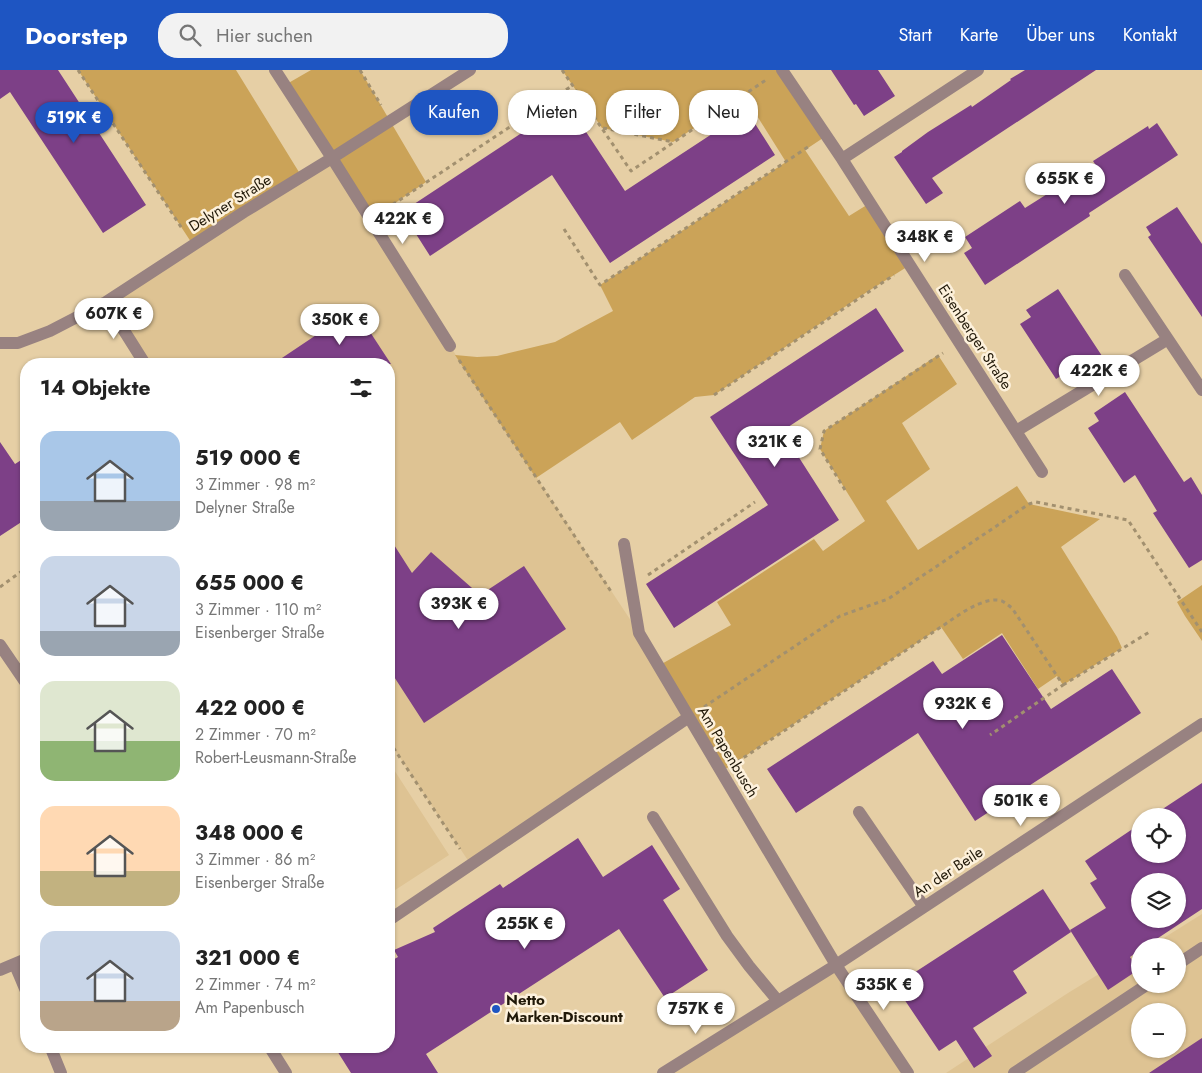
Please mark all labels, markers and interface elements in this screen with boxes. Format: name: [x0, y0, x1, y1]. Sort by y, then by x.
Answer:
search box: [158, 13, 508, 58]
text: Doorstep: [25, 18, 128, 53]
icon: search: [176, 21, 204, 49]
text: Hier suchen: [216, 22, 313, 49]
text: Start: [898, 22, 932, 48]
text: Karte: [960, 22, 998, 48]
text: Über uns: [1026, 22, 1095, 48]
text: Kontakt: [1123, 22, 1177, 48]
chip: Kaufen: [410, 90, 498, 135]
chip: Mieten: [508, 90, 596, 135]
chip: Filter: [606, 90, 679, 135]
chip: Neu: [689, 90, 758, 135]
pin: 519K €: [33, 102, 115, 144]
text: 519K €: [46, 106, 102, 129]
pin: 655K €: [1024, 162, 1106, 205]
text: 655K €: [1036, 167, 1094, 190]
street label: Delyner Straße: [184, 169, 276, 237]
pin: 422K €: [362, 202, 444, 245]
text: 422K €: [374, 207, 432, 230]
pin: 348K €: [884, 220, 966, 263]
text: 348K €: [896, 225, 954, 248]
street label: Eisenberger Straße: [933, 280, 1017, 394]
pin: 607K €: [73, 298, 155, 340]
text: 607K €: [85, 302, 143, 325]
pin: 350K €: [299, 304, 381, 346]
text: 350K €: [311, 308, 369, 331]
pin: 422K €: [1058, 354, 1140, 397]
text: 422K €: [1070, 359, 1128, 382]
text: 14 Objekte: [40, 373, 150, 403]
icon: filters: [347, 374, 375, 402]
pin: 321K €: [734, 426, 816, 468]
text: 321K €: [747, 430, 803, 453]
text: 519 000 €: [195, 443, 301, 473]
icon: home: [80, 451, 140, 511]
text: 3 Zimmer · 98 m²: [195, 473, 315, 496]
text: Delyner Straße: [195, 496, 295, 519]
text: 655 000 €: [195, 568, 304, 598]
icon: home: [80, 576, 140, 636]
pin: 393K €: [418, 588, 500, 630]
text: 393K €: [430, 592, 488, 615]
text: 3 Zimmer · 110 m²: [195, 598, 321, 621]
text: Eisenberger Straße: [195, 621, 324, 644]
pin: 932K €: [922, 688, 1004, 730]
text: 932K €: [934, 692, 992, 715]
text: 422 000 €: [195, 693, 305, 723]
icon: home: [80, 701, 140, 761]
street label: Am Papenbusch: [692, 702, 764, 802]
text: 2 Zimmer · 70 m²: [195, 723, 316, 746]
text: Robert-Leusmann-Straße: [195, 746, 356, 769]
pin: 501K €: [980, 784, 1062, 827]
text: 501K €: [993, 789, 1049, 812]
map controls: [1131, 808, 1186, 1058]
button: locate: [1131, 808, 1186, 863]
text: 348 000 €: [195, 818, 304, 848]
icon: home: [80, 826, 140, 886]
street label: An der Beile: [909, 841, 987, 903]
text: 3 Zimmer · 86 m²: [195, 848, 315, 871]
text: Eisenberger Straße: [195, 871, 324, 894]
button: layers: [1131, 873, 1186, 928]
pin: 255K €: [484, 908, 566, 950]
text: 255K €: [496, 912, 554, 935]
button: +: [1131, 938, 1186, 993]
text: 321 000 €: [195, 943, 301, 973]
icon: home: [80, 951, 140, 1011]
pin: 535K €: [843, 968, 925, 1011]
text: 2 Zimmer · 74 m²: [195, 973, 315, 996]
text: 535K €: [855, 973, 913, 996]
place label: Netto Marken-Discount: [506, 989, 623, 1028]
pin: 757K €: [655, 992, 737, 1035]
text: Am Papenbusch: [195, 996, 305, 1019]
text: 757K €: [668, 997, 724, 1020]
marker: Netto Marken-Discount: [490, 1003, 502, 1015]
button: −: [1131, 1003, 1186, 1058]

